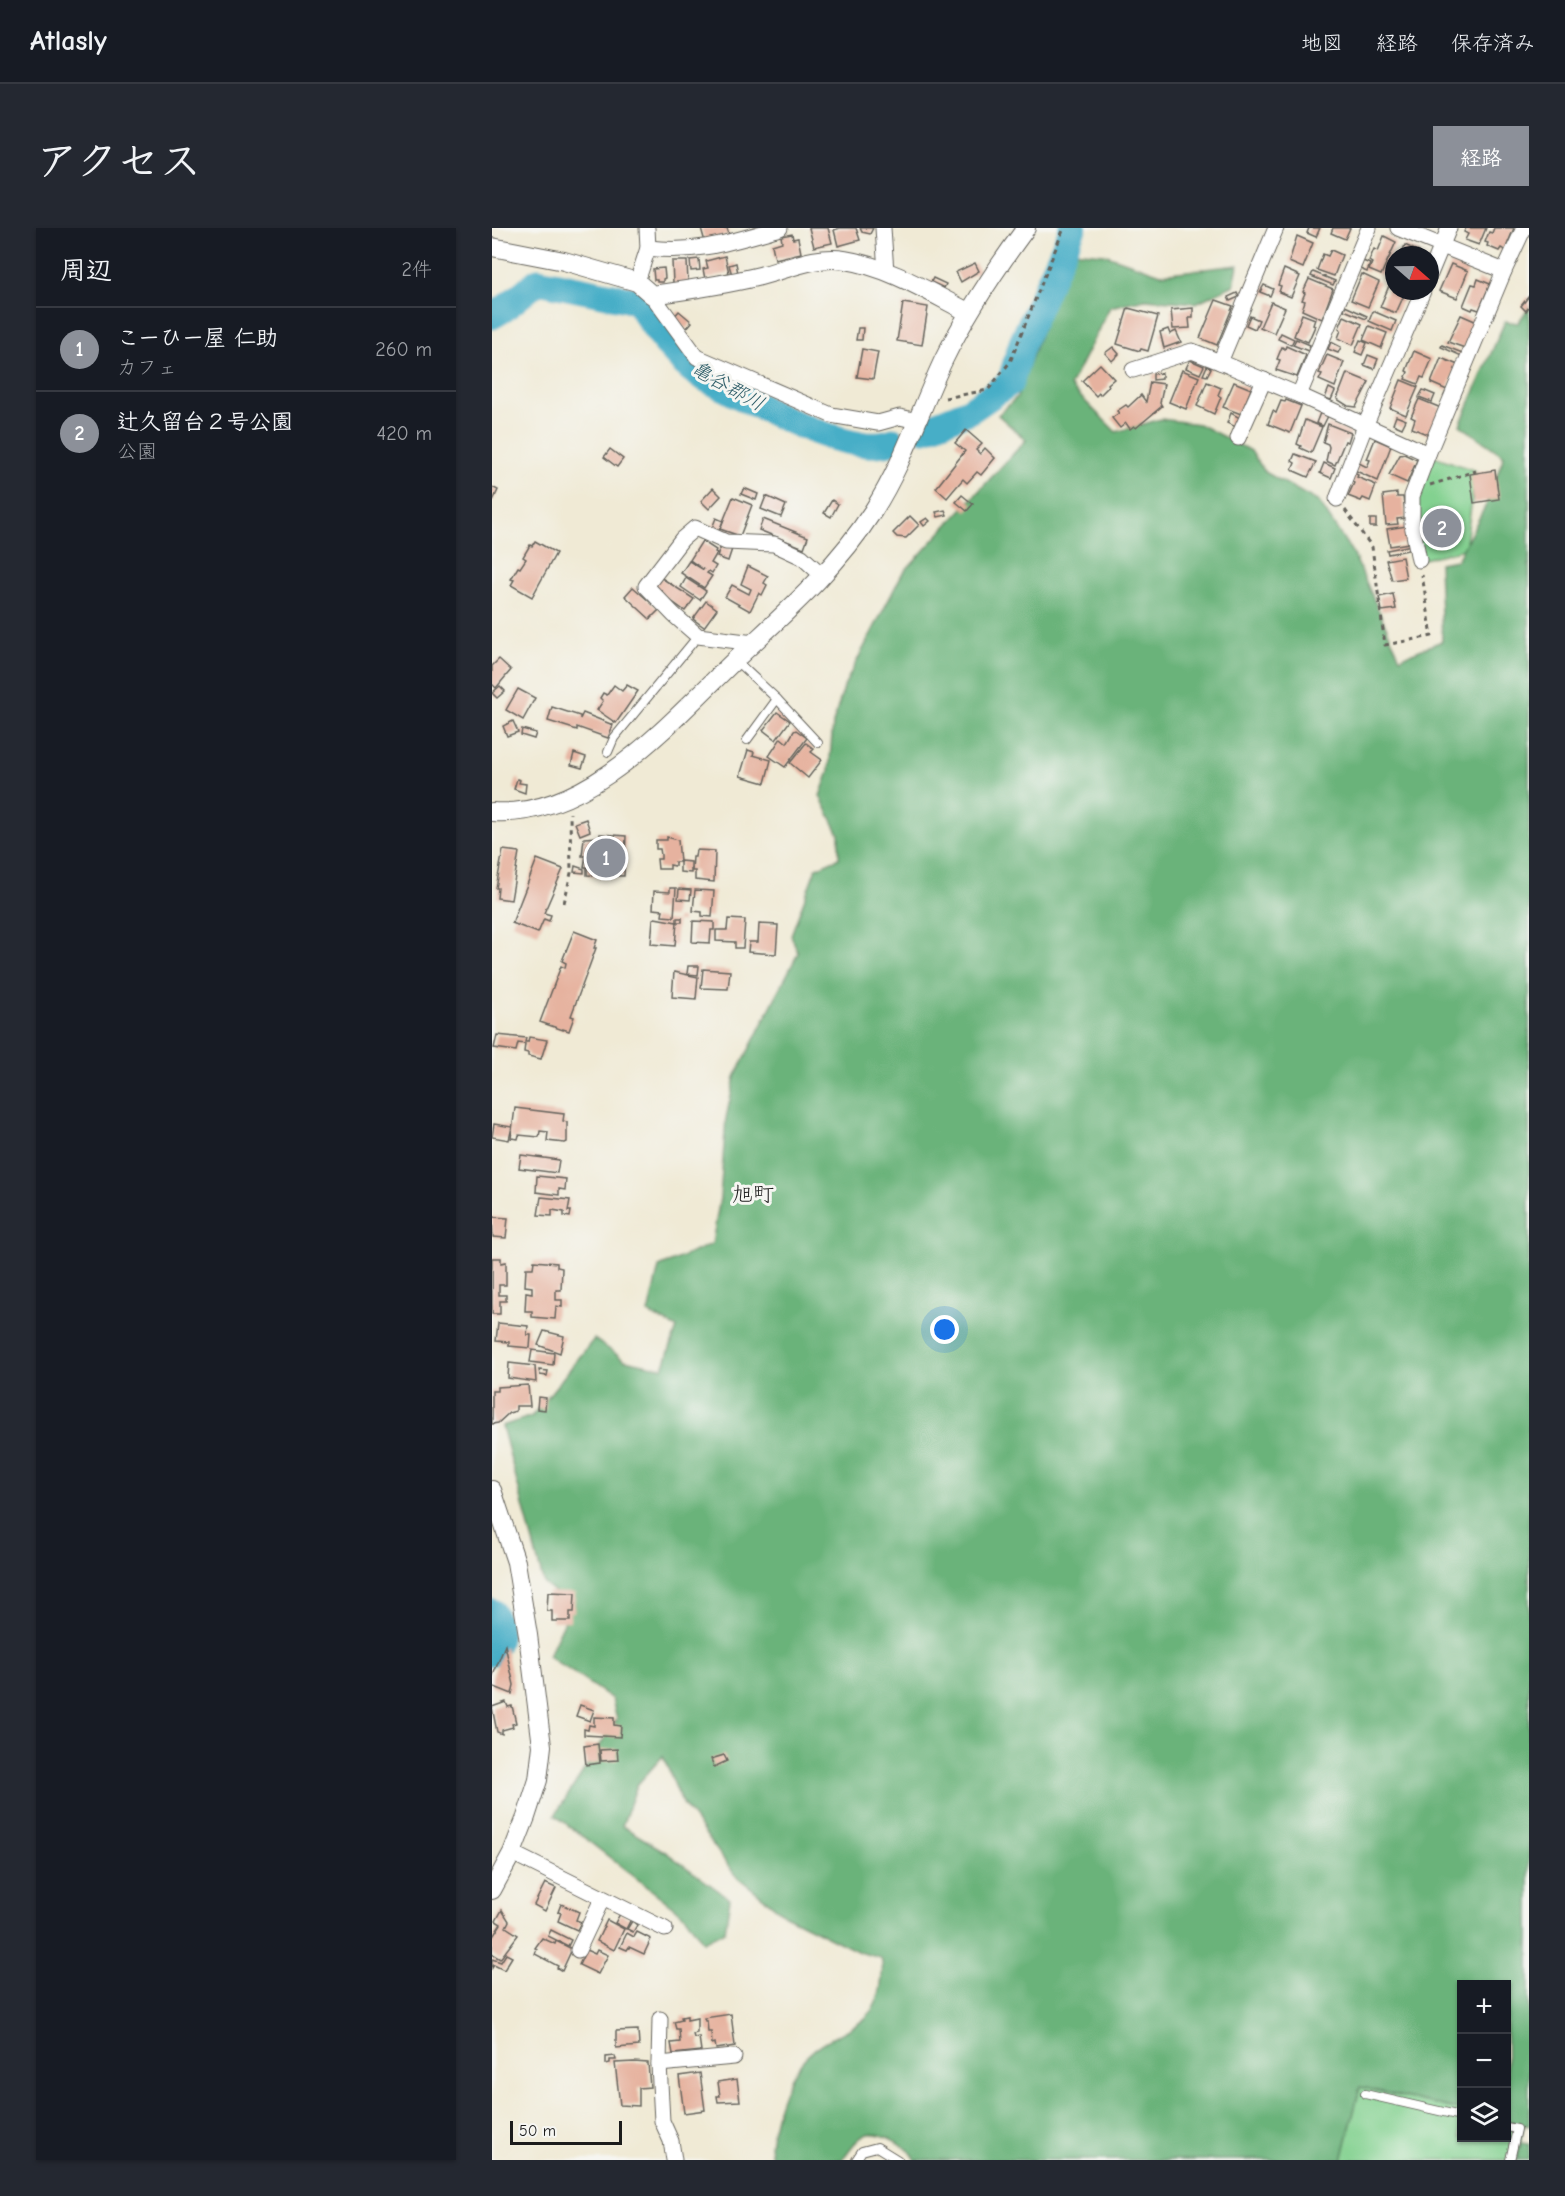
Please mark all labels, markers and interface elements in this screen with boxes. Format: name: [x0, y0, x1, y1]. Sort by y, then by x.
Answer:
text: Atlasly: [30, 25, 107, 57]
text: 地図: [1301, 31, 1343, 55]
text: 経路: [1376, 31, 1418, 55]
text: 保存済み: [1451, 31, 1535, 55]
button: 経路: [1433, 126, 1529, 186]
text: アクセス: [36, 137, 201, 186]
north arrow: [1385, 246, 1439, 300]
text: 周辺: [60, 256, 112, 286]
text: 2件: [402, 258, 432, 281]
text: こーひー屋 仁助: [117, 325, 278, 351]
text: 1: [76, 338, 83, 361]
text: 260 m: [375, 338, 432, 361]
text: カフェ: [117, 356, 177, 379]
water label: 亀谷郡川: [687, 357, 769, 415]
text: 辻久留台２号公園: [117, 409, 293, 435]
text: 2: [75, 422, 84, 445]
text: 420 m: [376, 422, 432, 445]
text: 公園: [117, 440, 157, 463]
pin: 2: [1422, 506, 1462, 550]
pin: 1: [586, 836, 626, 880]
district label: 旭町: [732, 1182, 774, 1206]
your location: [930, 1315, 959, 1344]
map controls: [1457, 1980, 1511, 2142]
button: +: [1457, 1980, 1511, 2034]
button: −: [1457, 2034, 1511, 2088]
button: layers: [1457, 2088, 1511, 2142]
scale bar: [510, 2118, 622, 2146]
text: 50 m: [519, 2122, 556, 2140]

